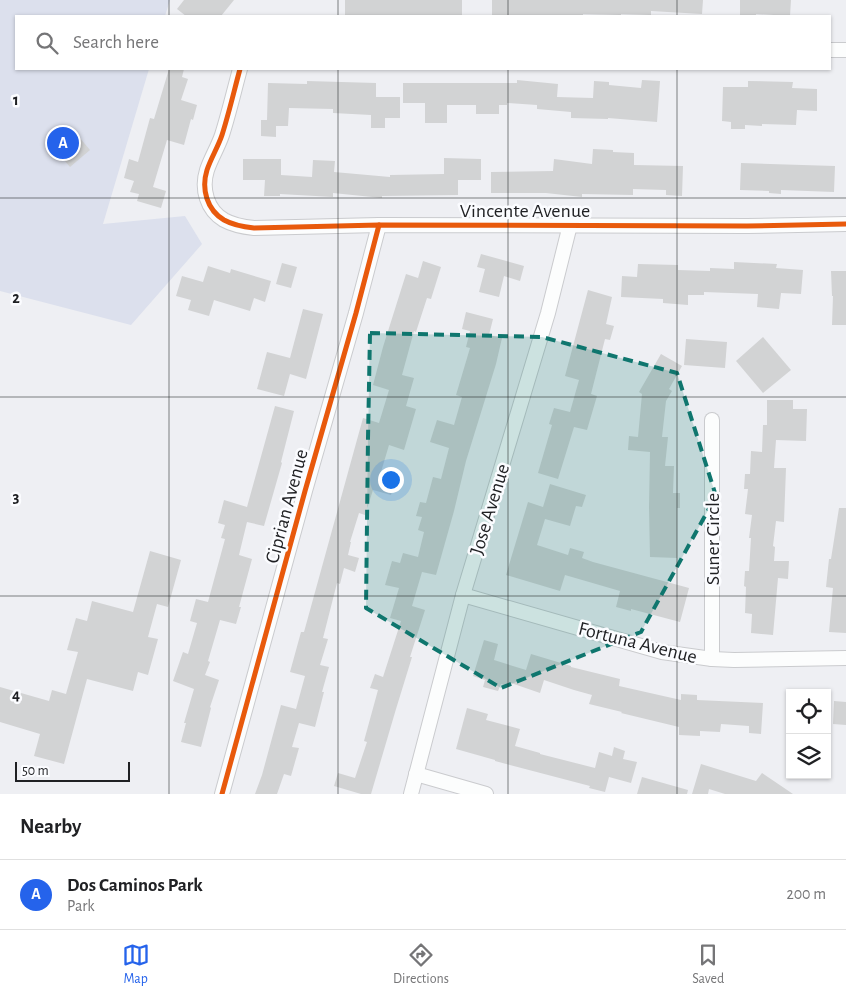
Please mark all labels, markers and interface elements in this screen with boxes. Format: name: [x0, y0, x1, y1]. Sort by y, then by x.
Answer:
search box: [15, 15, 831, 70]
icon: search: [33, 29, 61, 57]
text: Search here: [73, 33, 159, 52]
text: 1: [13, 92, 19, 108]
pin: A: [47, 124, 79, 162]
street label: Vincente Avenue: [460, 201, 590, 221]
text: 2: [12, 290, 20, 306]
street label: Ciprian Avenue: [262, 447, 312, 566]
street label: Jose Avenue: [467, 461, 513, 557]
your location: [378, 467, 404, 493]
text: 3: [13, 489, 20, 505]
street label: Suner Circle: [703, 493, 723, 585]
street label: Fortuna Avenue: [576, 619, 699, 667]
text: 4: [12, 687, 20, 703]
map controls: [786, 689, 831, 779]
button: locate: [786, 689, 831, 734]
button: layers: [786, 734, 831, 779]
scale bar: [15, 759, 130, 782]
text: 50 m: [22, 764, 49, 778]
text: Nearby: [20, 816, 81, 837]
text: Dos Caminos Park: [67, 876, 203, 895]
text: A: [31, 886, 41, 902]
text: 200 m: [786, 886, 826, 902]
text: Park: [67, 898, 95, 914]
tab: Map: [122, 941, 150, 988]
tab: Directions: [393, 941, 449, 988]
tab: Saved: [692, 941, 724, 988]

